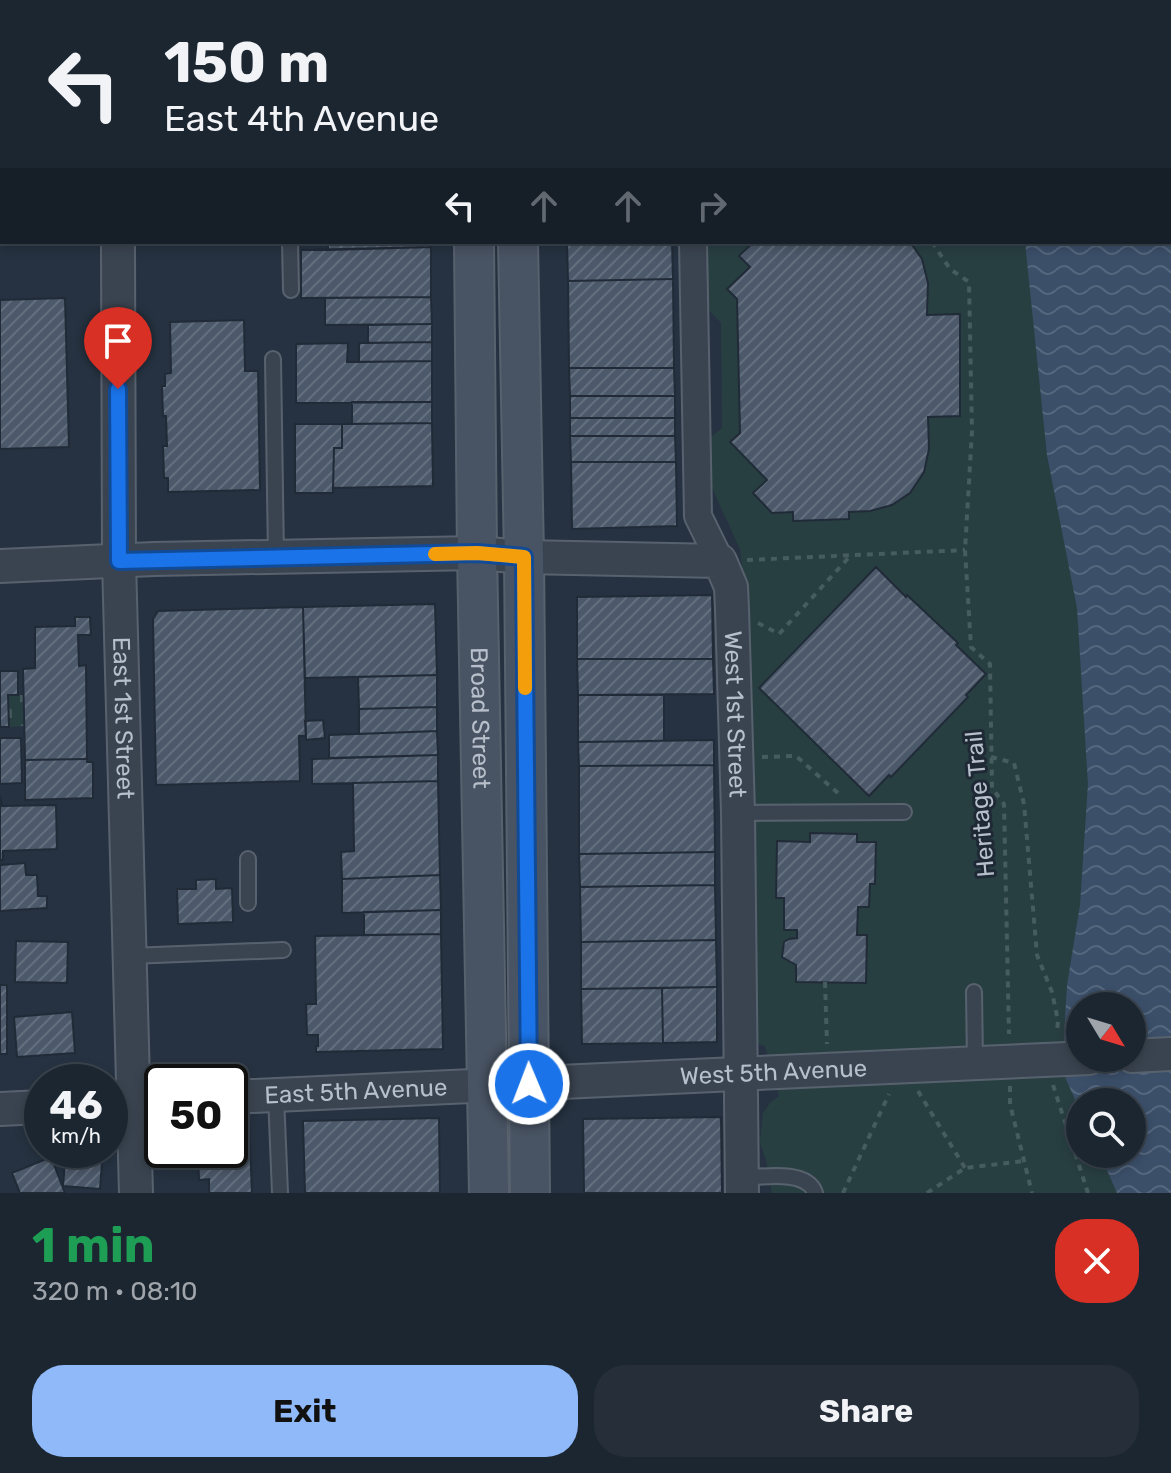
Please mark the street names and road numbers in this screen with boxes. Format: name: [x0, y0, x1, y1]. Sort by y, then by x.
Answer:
street label: West 1st Street: [719, 630, 752, 798]
street label: East 1st Street: [107, 636, 139, 800]
street label: Broad Street: [465, 647, 495, 789]
street label: Heritage Trail: [960, 730, 1000, 878]
street label: West 5th Avenue: [679, 1054, 868, 1091]
street label: East 5th Avenue: [264, 1073, 448, 1109]

